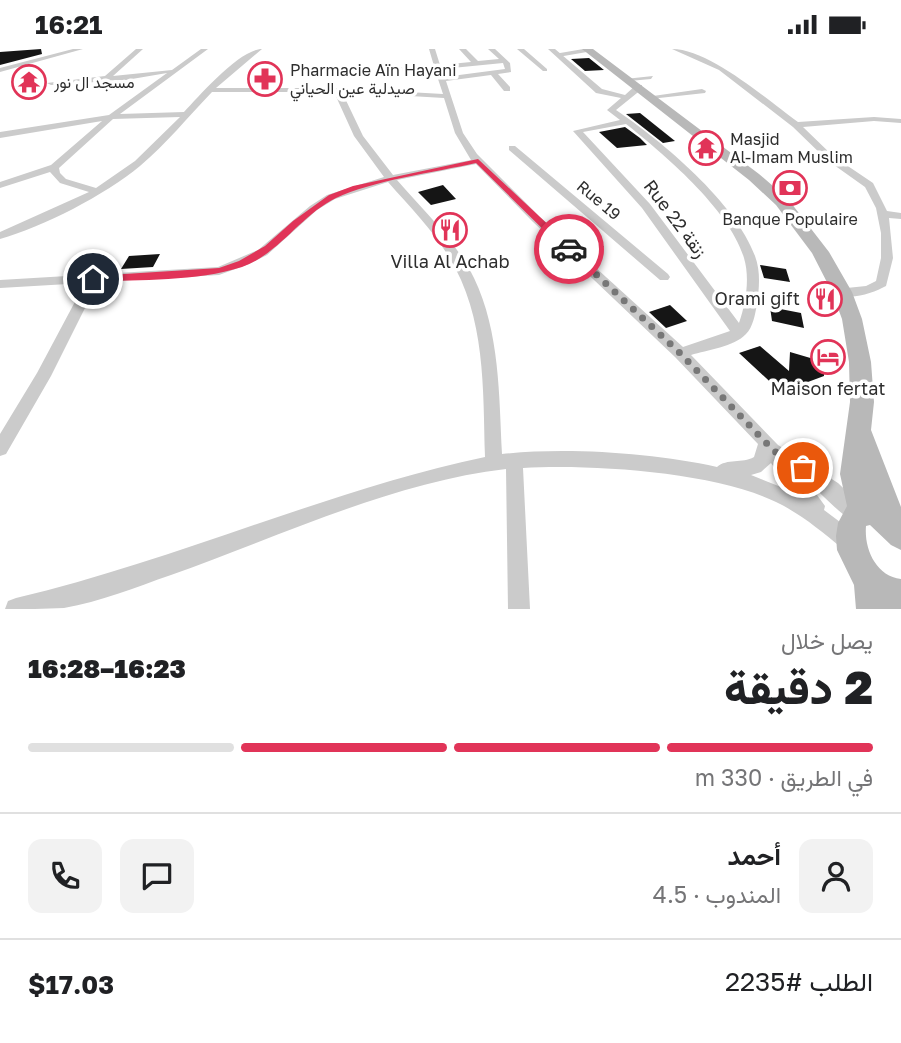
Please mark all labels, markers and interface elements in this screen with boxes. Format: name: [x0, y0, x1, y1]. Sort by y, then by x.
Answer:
text: 16:21: [35, 9, 102, 40]
pharmacy icon: Pharmacie Aïn Hayani صيدلية عين الحياني: [246, 60, 284, 98]
place label: Pharmacie Aïn Hayani صيدلية عين الحياني: [290, 60, 456, 102]
temple icon: مسجد ال نور: [10, 63, 48, 101]
place label: مسجد ال نور: [53, 72, 135, 93]
temple icon: Masjid Al-Imam Muslim: [687, 129, 725, 167]
place label: Masjid Al-Imam Muslim: [730, 129, 853, 167]
bank icon: Banque Populaire: [771, 169, 809, 207]
street label: Rue 22 زنقة: [639, 175, 712, 262]
street label: Rue 19: [573, 176, 625, 224]
place label: Banque Populaire: [722, 209, 858, 229]
restaurant icon: Villa Al Achab: [431, 211, 469, 249]
courier: [534, 214, 604, 284]
icon: car: [550, 230, 588, 268]
pin: [63, 249, 123, 309]
place label: Villa Al Achab: [390, 250, 510, 272]
icon: home: [74, 260, 112, 298]
restaurant icon: Orami gift: [806, 280, 844, 318]
place label: Orami gift: [715, 287, 800, 309]
hotel icon: Maison fertat: [809, 338, 847, 376]
place label: Maison fertat: [771, 377, 885, 399]
pin: [773, 438, 833, 498]
icon: bag: [784, 449, 822, 487]
text: يصل خلال: [781, 626, 873, 654]
text: 16:23–16:28: [28, 653, 186, 684]
text: 2 دقيقة: [724, 659, 873, 714]
text: في الطريق · 330 m: [695, 763, 873, 791]
button: phone: [28, 839, 102, 913]
button: chat: [120, 839, 194, 913]
button: person: [799, 839, 873, 913]
text: أحمد: [728, 840, 781, 871]
text: المندوب · 4.5: [653, 880, 781, 908]
text: الطلب #2235: [725, 966, 873, 997]
text: $17.03: [28, 969, 114, 1000]

